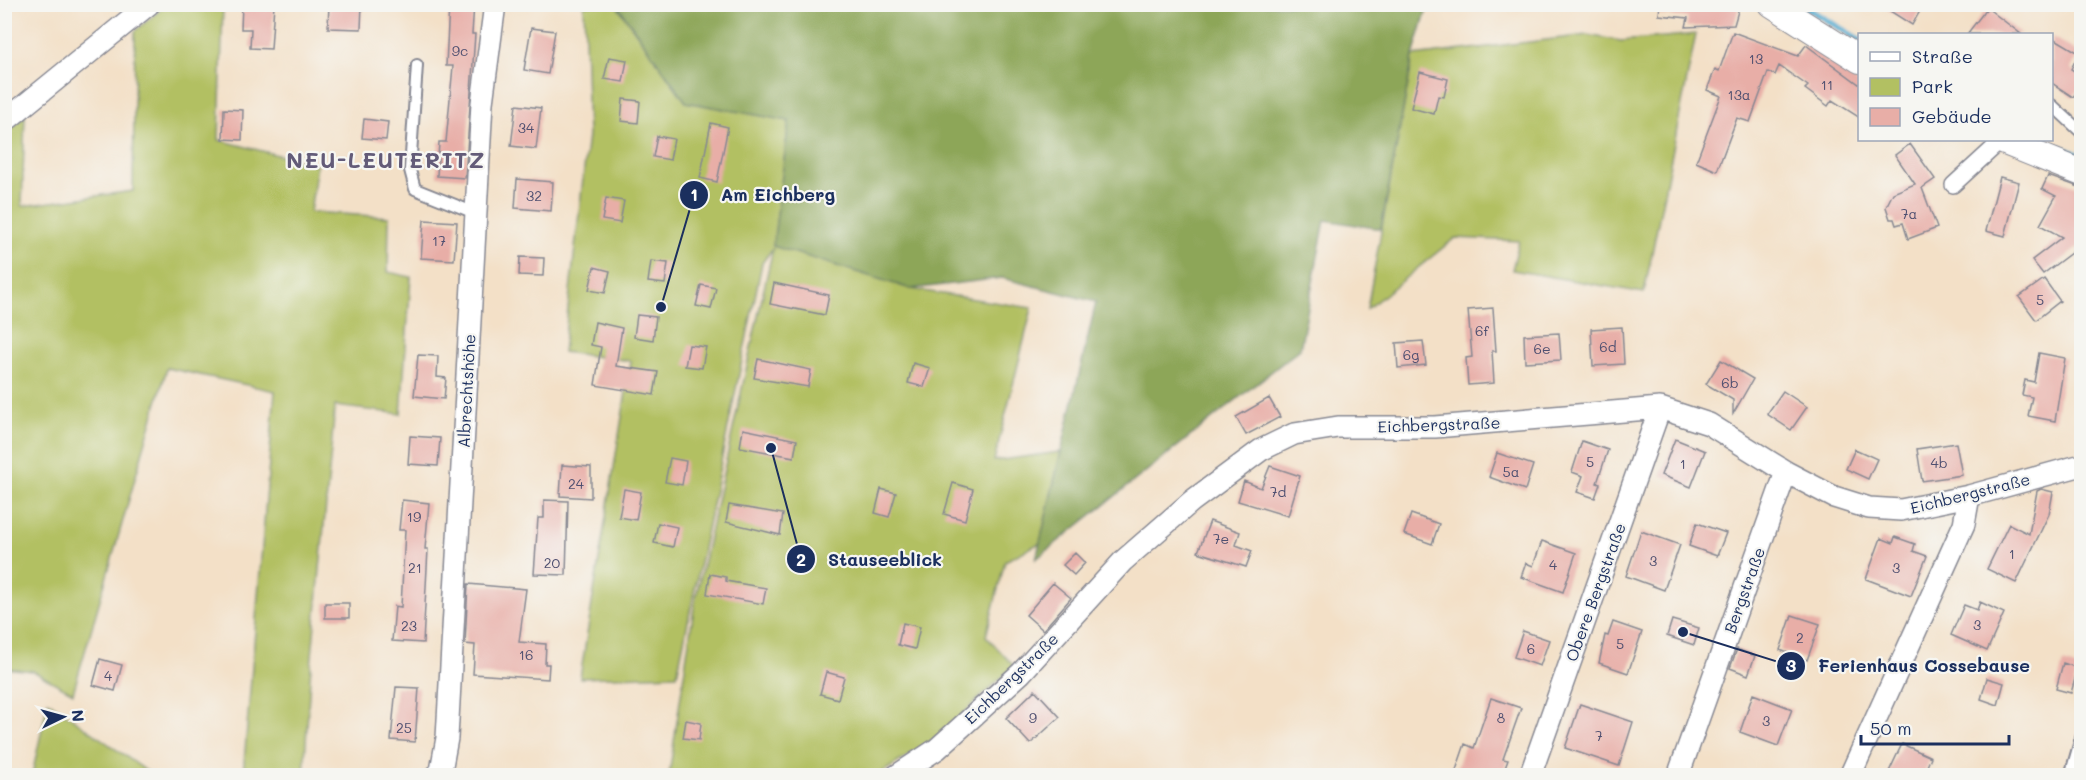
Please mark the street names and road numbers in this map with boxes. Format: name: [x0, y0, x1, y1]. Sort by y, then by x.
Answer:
street label: Albrechtshöhe: [453, 334, 479, 448]
street label: Eichbergstraße: [1377, 411, 1501, 437]
street label: Eichbergstraße: [1908, 468, 2032, 518]
street label: Obere Bergstraße: [1560, 520, 1630, 664]
street label: Bergstraße: [1719, 544, 1769, 636]
street label: Eichbergstraße: [960, 628, 1062, 728]

